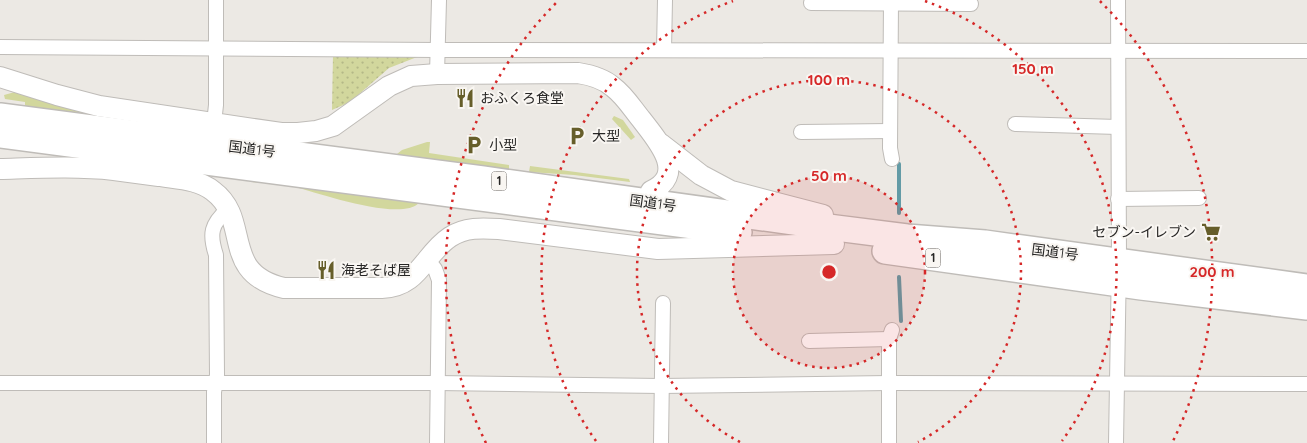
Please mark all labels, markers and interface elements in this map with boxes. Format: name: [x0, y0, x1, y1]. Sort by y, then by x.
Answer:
text: 150 m: [1012, 59, 1054, 78]
text: 100 m: [808, 70, 850, 89]
restaurant icon: おふくろ食堂: [454, 87, 476, 109]
place label: おふくろ食堂: [480, 89, 564, 107]
parking icon: 大型: [566, 125, 588, 147]
place label: 大型: [592, 127, 620, 145]
parking icon: 小型: [463, 134, 485, 156]
place label: 小型: [489, 136, 517, 154]
street label: 国道1号: [227, 137, 277, 161]
text: 50 m: [811, 166, 847, 185]
road number: 1: [492, 172, 506, 190]
street label: 国道1号: [628, 191, 678, 215]
supermarket icon: セブン-イレブン: [1200, 221, 1222, 243]
place label: セブン-イレブン: [1093, 223, 1196, 241]
street label: 国道1号: [1030, 240, 1080, 264]
road number: 1: [926, 248, 940, 268]
restaurant icon: 海老そば屋: [315, 259, 337, 281]
place label: 海老そば屋: [341, 261, 411, 279]
text: 200 m: [1190, 262, 1235, 281]
centre of rings: [820, 263, 838, 281]

